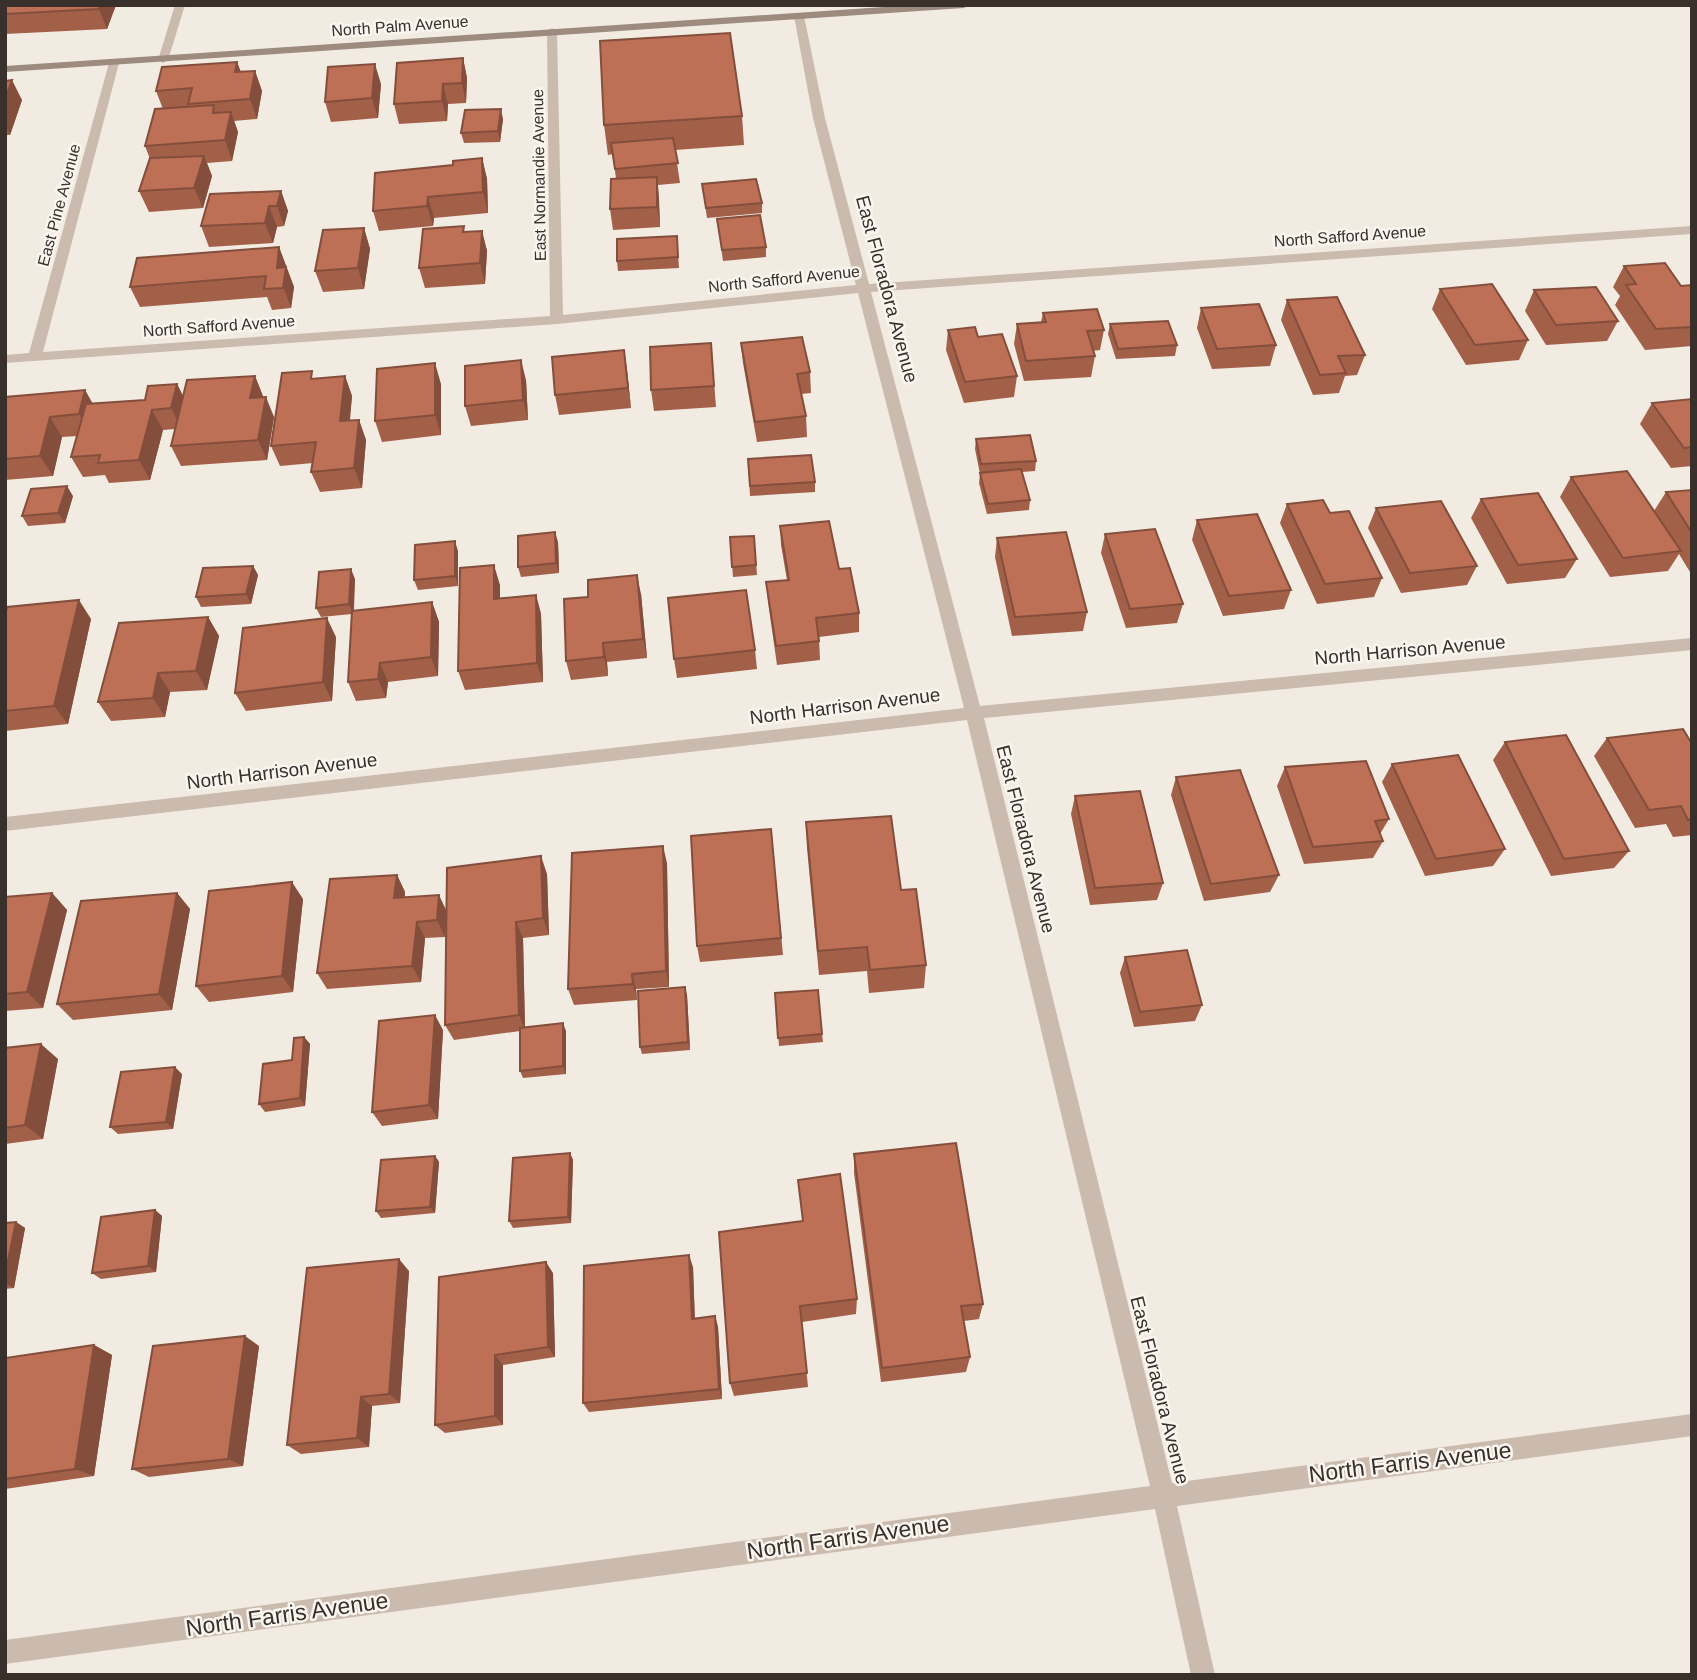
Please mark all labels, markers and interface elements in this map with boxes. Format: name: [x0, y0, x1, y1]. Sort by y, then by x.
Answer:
street label: North Palm Avenue: [331, 13, 469, 39]
street label: East Normandie Avenue: [529, 89, 549, 261]
street label: East Pine Avenue: [34, 142, 84, 268]
street label: East Floradora Avenue: [852, 193, 922, 385]
street label: North Safford Avenue: [1273, 222, 1427, 250]
street label: North Safford Avenue: [707, 263, 861, 295]
street label: North Safford Avenue: [142, 312, 296, 340]
street label: North Harrison Avenue: [1314, 631, 1506, 669]
street label: North Harrison Avenue: [748, 684, 942, 728]
street label: East Floradora Avenue: [992, 743, 1060, 935]
street label: North Harrison Avenue: [185, 749, 379, 793]
street label: East Floradora Avenue: [1126, 1294, 1194, 1486]
street label: North Farris Avenue: [1307, 1437, 1513, 1487]
street label: North Farris Avenue: [745, 1510, 951, 1564]
street label: North Farris Avenue: [184, 1587, 390, 1641]

